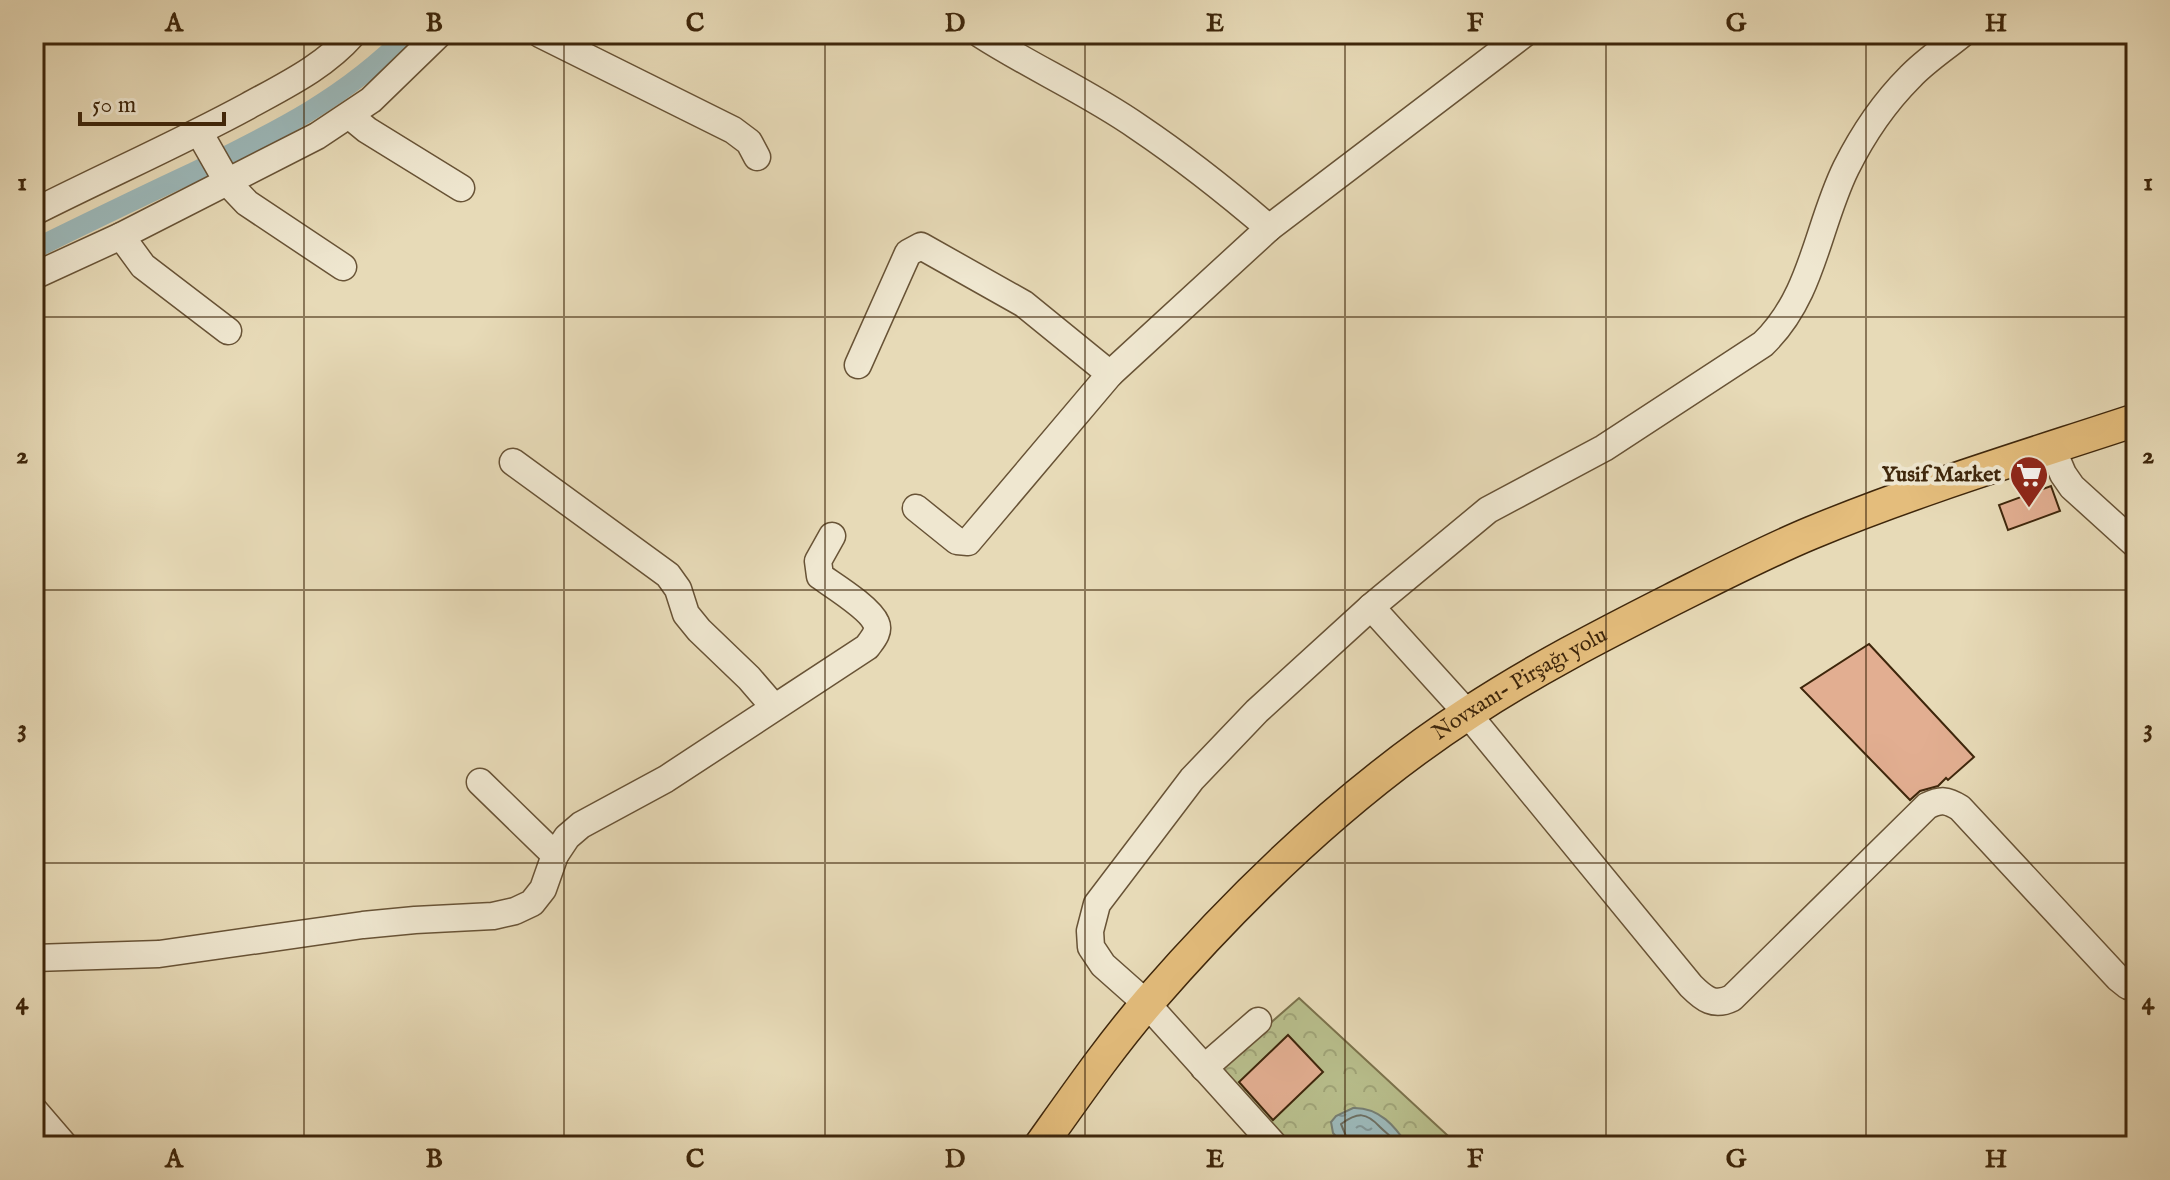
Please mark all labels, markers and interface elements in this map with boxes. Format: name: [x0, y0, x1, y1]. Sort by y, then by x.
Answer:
text: A: [164, 7, 184, 40]
text: B: [425, 7, 443, 40]
text: C: [686, 7, 705, 40]
text: D: [945, 7, 966, 40]
text: E: [1206, 7, 1224, 40]
text: F: [1467, 7, 1484, 40]
text: G: [1726, 7, 1747, 40]
text: H: [1985, 7, 2007, 40]
scale bar: [80, 76, 224, 126]
text: 50 m: [92, 90, 136, 121]
text: 1: [17, 166, 27, 199]
text: 1: [2143, 166, 2153, 199]
text: 2: [16, 439, 28, 472]
text: 2: [2142, 439, 2154, 472]
supermarket icon: Yusif Market: [2008, 454, 2050, 509]
place label: Yusif Market: [1882, 461, 2001, 489]
street label: Novxanı- Pirşağı yolu: [1427, 621, 1612, 747]
text: 3: [17, 712, 27, 745]
text: 3: [2143, 712, 2153, 745]
text: 4: [16, 985, 30, 1018]
text: 4: [2142, 985, 2156, 1018]
text: A: [164, 1143, 184, 1176]
text: B: [425, 1143, 443, 1176]
text: C: [686, 1143, 705, 1176]
text: D: [945, 1143, 966, 1176]
text: E: [1206, 1143, 1224, 1176]
text: F: [1467, 1143, 1484, 1176]
text: G: [1726, 1143, 1747, 1176]
text: H: [1985, 1143, 2007, 1176]

